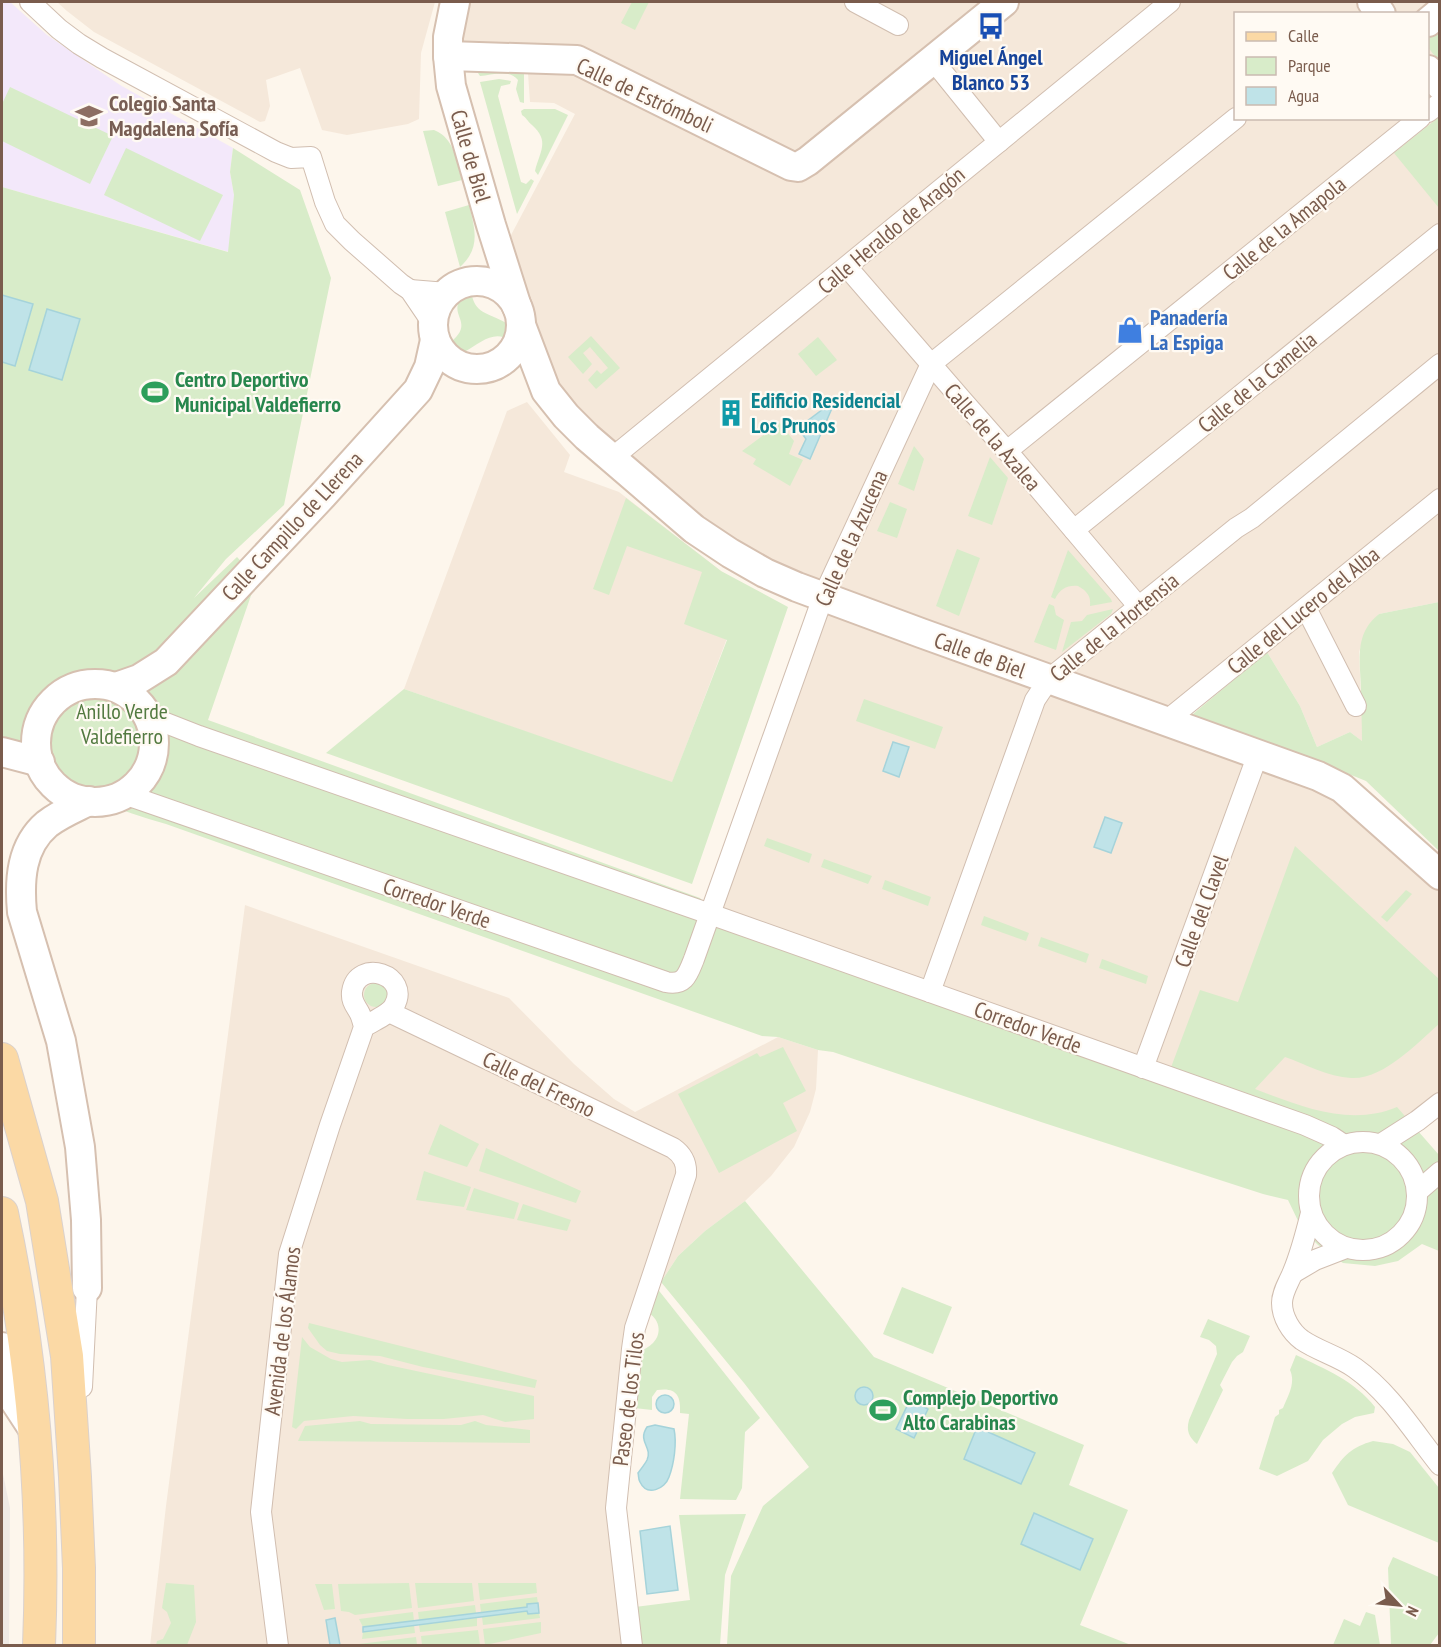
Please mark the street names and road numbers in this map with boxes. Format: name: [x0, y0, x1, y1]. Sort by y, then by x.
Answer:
street label: Calle de Estrómboli: [572, 51, 718, 139]
street label: Calle de Biel: [444, 106, 498, 206]
street label: Calle Heraldo de Aragón: [812, 160, 970, 300]
street label: Calle de la Amapola: [1217, 170, 1351, 286]
street label: Calle de la Camelia: [1192, 325, 1322, 439]
street label: Calle de la Azalea: [939, 377, 1047, 497]
street label: Calle Campillo de Llerena: [215, 445, 369, 607]
street label: Calle de la Azucena: [808, 465, 894, 611]
street label: Calle del Lucero del Alba: [1221, 540, 1385, 680]
street label: Calle de la Hortensia: [1044, 566, 1184, 688]
street label: Calle de Biel: [930, 626, 1030, 685]
street label: Calle del Clavel: [1168, 850, 1235, 971]
street label: Corredor Verde: [379, 872, 495, 934]
street label: Corredor Verde: [971, 995, 1085, 1059]
street label: Calle del Fresno: [478, 1045, 600, 1123]
street label: Avenida de los Álamos: [258, 1245, 306, 1417]
street label: Paseo de los Tilos: [606, 1330, 650, 1468]

